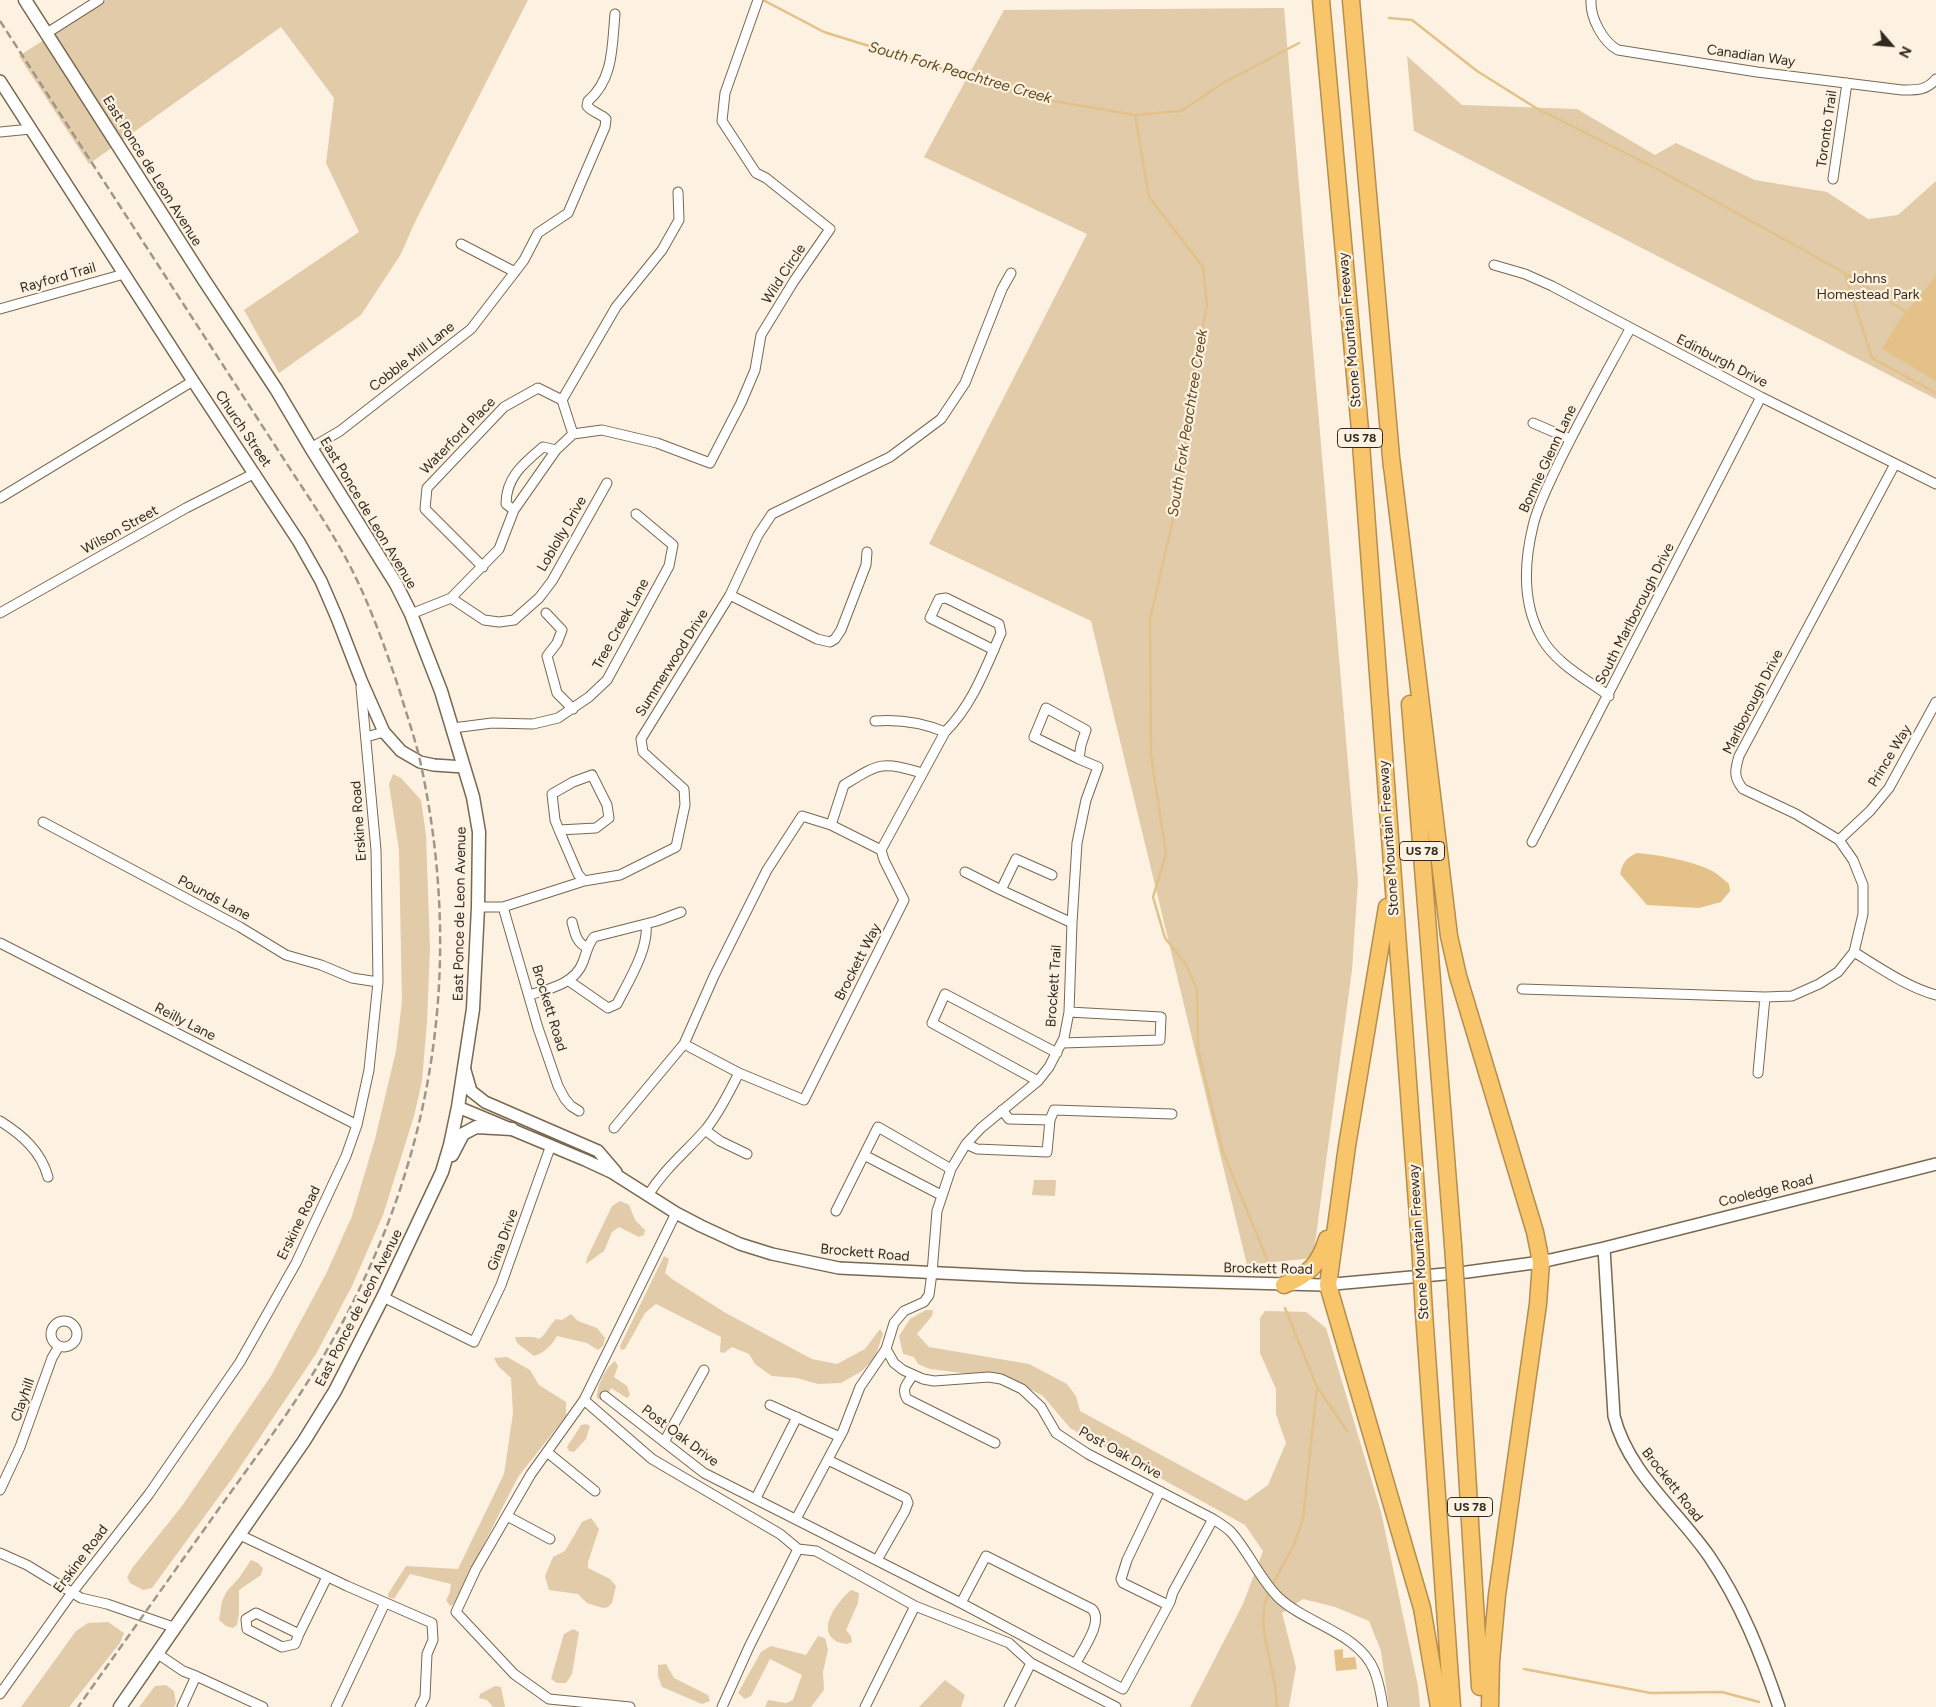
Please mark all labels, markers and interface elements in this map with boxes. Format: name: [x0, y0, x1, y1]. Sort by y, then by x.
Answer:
north arrow: [1866, 20, 1916, 70]
water label: South Fork Peachtree Creek: [866, 38, 1054, 108]
street label: Canadian Way: [1706, 41, 1796, 71]
text: N: [1895, 43, 1915, 61]
street label: Toronto Trail: [1813, 89, 1841, 169]
street label: East Ponce de Leon Avenue: [99, 93, 205, 249]
street label: Wild Circle: [758, 241, 810, 307]
street label: Stone Mountain Freeway: [1335, 252, 1365, 408]
street label: Rayford Trail: [18, 259, 98, 297]
park label: Johns Homestead Park: [1816, 271, 1920, 304]
street label: Cobble Mill Lane: [366, 319, 458, 395]
water label: South Fork Peachtree Creek: [1164, 328, 1212, 518]
street label: Edinburgh Drive: [1674, 331, 1770, 391]
street label: Church Street: [211, 388, 275, 470]
street label: Waterford Place: [417, 394, 499, 478]
street label: Bonnie Glenn Lane: [1516, 402, 1580, 516]
road number: US 78: [1338, 428, 1382, 448]
street label: East Ponce de Leon Avenue: [316, 434, 420, 592]
street label: Loblolly Drive: [534, 493, 590, 575]
street label: Wilson Street: [79, 502, 161, 558]
street label: South Marlborough Drive: [1592, 540, 1678, 688]
street label: Tree Creek Lane: [589, 576, 653, 672]
street label: Summerwood Drive: [632, 606, 712, 720]
street label: Marlborough Drive: [1719, 647, 1787, 757]
street label: Prince Way: [1865, 722, 1915, 790]
street label: Stone Mountain Freeway: [1375, 760, 1403, 916]
street label: Erskine Road: [348, 780, 370, 862]
street label: East Ponce de Leon Avenue: [450, 827, 470, 1001]
road number: US 78: [1400, 841, 1444, 860]
street label: Pounds Lane: [175, 872, 253, 924]
street label: Brockett Way: [831, 921, 885, 1003]
street label: Brockett Trail: [1043, 944, 1065, 1028]
street label: Brockett Road: [528, 963, 570, 1053]
street label: Reilly Lane: [152, 999, 218, 1045]
street label: Stone Mountain Freeway: [1405, 1164, 1433, 1320]
street label: Cooledge Road: [1717, 1171, 1815, 1211]
street label: Erskine Road: [274, 1183, 324, 1263]
street label: Gina Drive: [484, 1207, 522, 1273]
street label: East Ponce de Leon Avenue: [312, 1227, 406, 1389]
street label: Brockett Road: [820, 1241, 910, 1265]
street label: Brockett Road: [1223, 1260, 1313, 1278]
street label: Clayhill: [8, 1376, 38, 1424]
street label: Post Oak Drive: [638, 1402, 722, 1470]
street label: Post Oak Drive: [1076, 1423, 1164, 1483]
street label: Brockett Road: [1638, 1445, 1706, 1525]
road number: US 78: [1448, 1498, 1492, 1516]
street label: Erskine Road: [50, 1522, 112, 1596]

